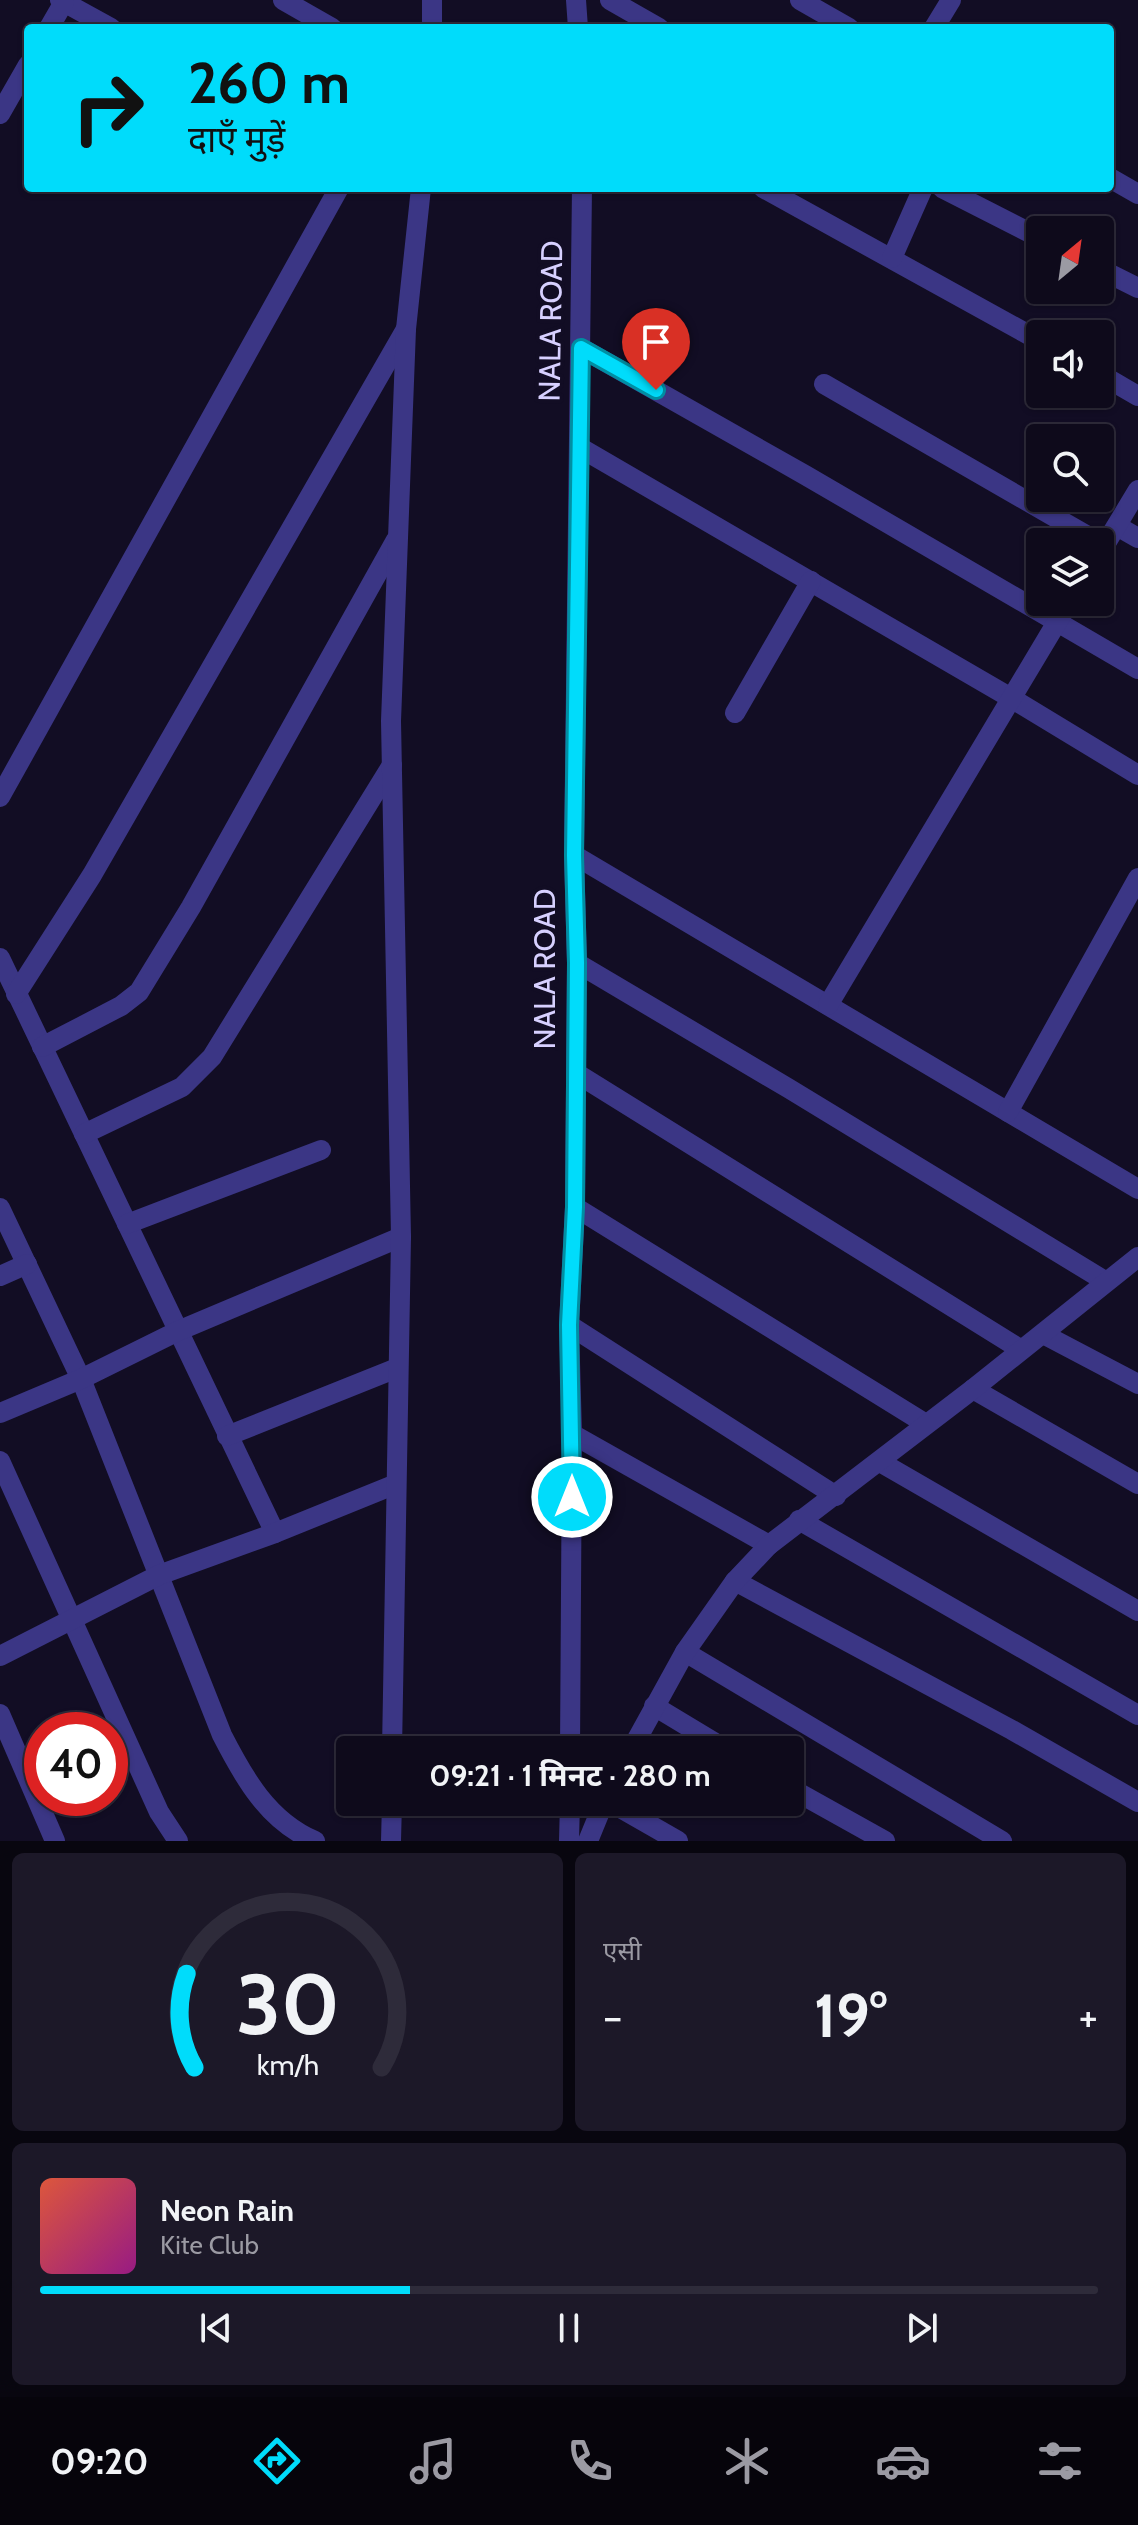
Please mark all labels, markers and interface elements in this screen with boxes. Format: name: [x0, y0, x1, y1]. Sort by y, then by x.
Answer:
text: 260 m: [188, 49, 350, 117]
icon: right: [56, 56, 160, 160]
text: दाएँ मुड़ें: [188, 117, 285, 161]
north arrow: [1026, 216, 1114, 304]
map controls: [1026, 216, 1114, 616]
street label: NALA ROAD: [531, 240, 570, 402]
pin: [622, 308, 690, 390]
icon: arrive: [634, 320, 678, 364]
button: sound: [1026, 320, 1114, 408]
button: search: [1026, 424, 1114, 512]
button: layers: [1026, 528, 1114, 616]
street label: NALA ROAD: [526, 888, 563, 1050]
position arrow: [530, 1455, 614, 1539]
speed limit sign: 40: [24, 1712, 128, 1816]
text: 09:21 · 1 मिनट · 280 m: [429, 1757, 711, 1794]
text: एसी: [603, 1935, 642, 1967]
text: 30: [236, 1954, 339, 2055]
text: 19°: [814, 1979, 887, 2052]
text: −: [603, 1990, 622, 2043]
text: +: [1079, 1990, 1098, 2043]
text: km/h: [256, 2047, 319, 2082]
text: Neon Rain: [160, 2192, 294, 2229]
text: Kite Club: [160, 2229, 259, 2261]
icon: previous: [194, 2306, 238, 2350]
icon: pause: [547, 2306, 591, 2350]
icon: next: [900, 2306, 944, 2350]
icon: directions: [249, 2433, 305, 2489]
icon: music: [405, 2433, 461, 2489]
icon: phone: [562, 2433, 618, 2489]
icon: climate: [719, 2433, 775, 2489]
icon: car: [875, 2433, 931, 2489]
icon: filters: [1032, 2433, 1088, 2489]
text: 09:20: [50, 2439, 148, 2483]

